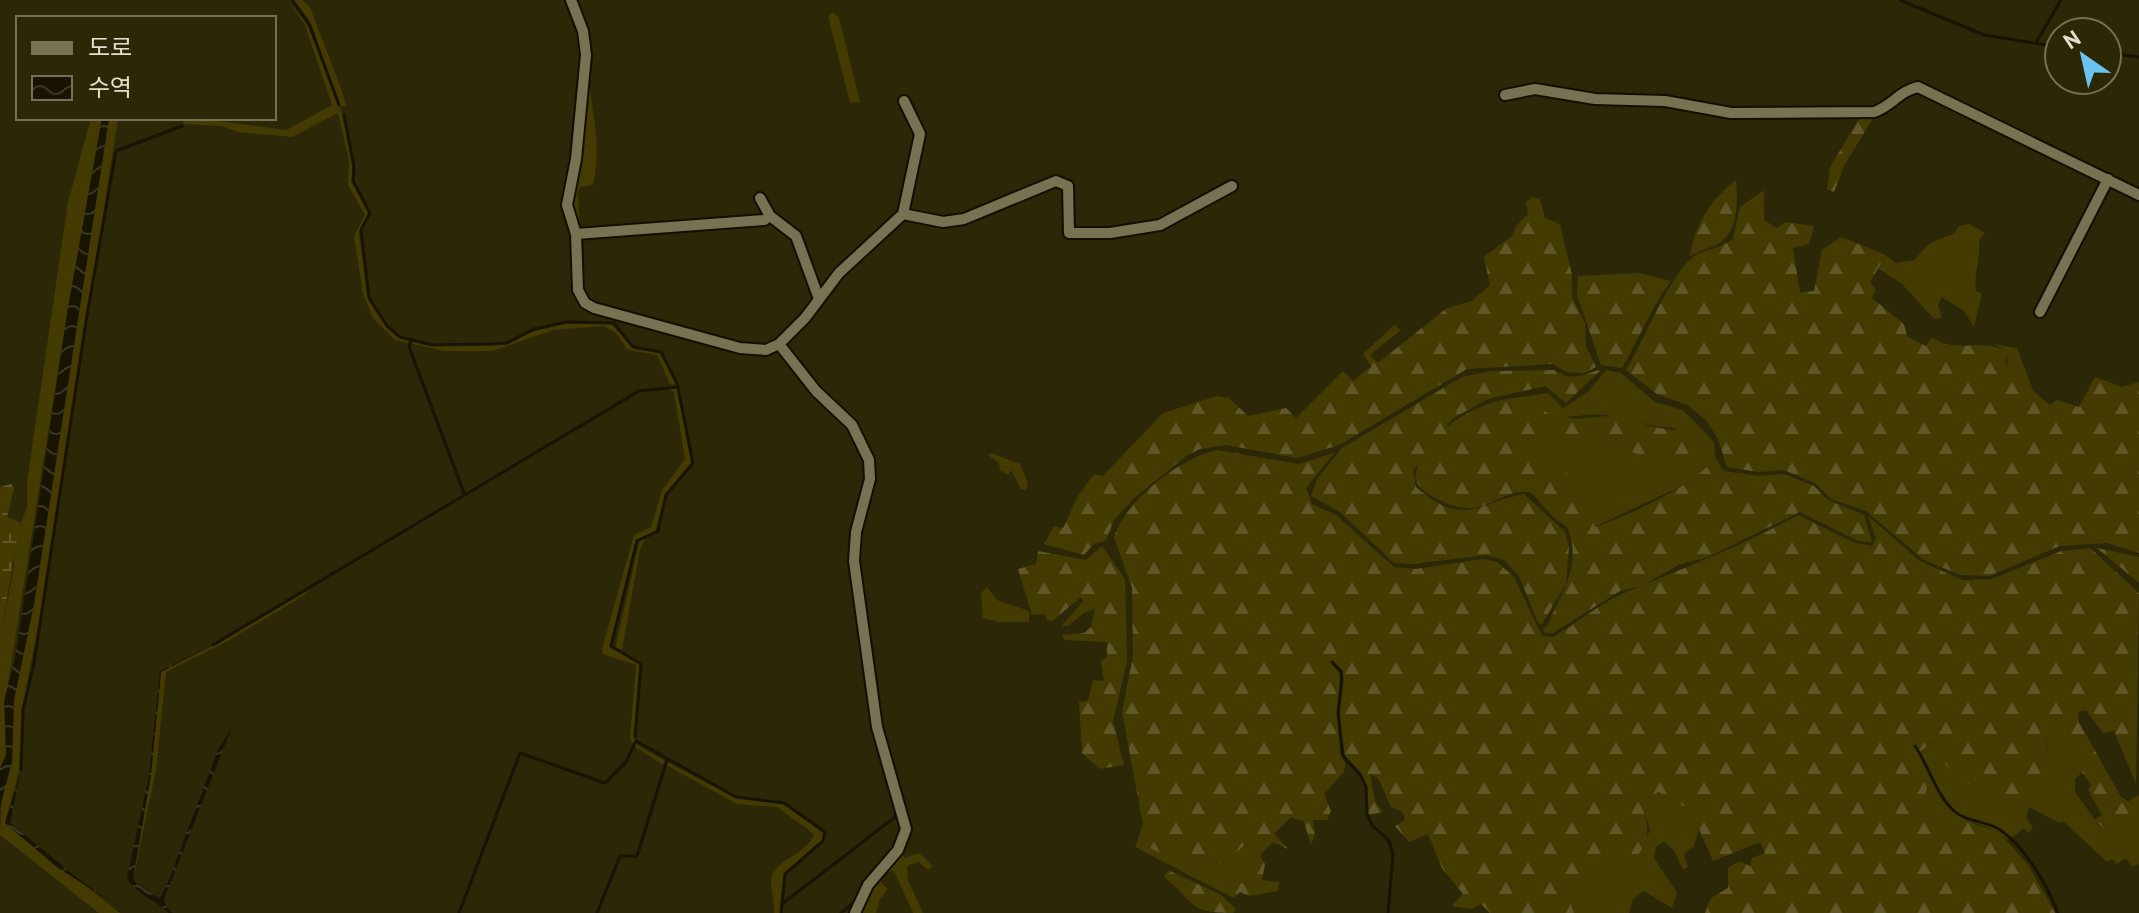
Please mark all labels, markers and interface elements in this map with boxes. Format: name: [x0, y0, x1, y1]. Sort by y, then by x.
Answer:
legend: [16, 16, 276, 120]
north arrow: [2043, 16, 2123, 96]
text: N: [2058, 24, 2086, 55]
text: 도로: [88, 32, 132, 63]
text: 수역: [88, 72, 132, 103]

